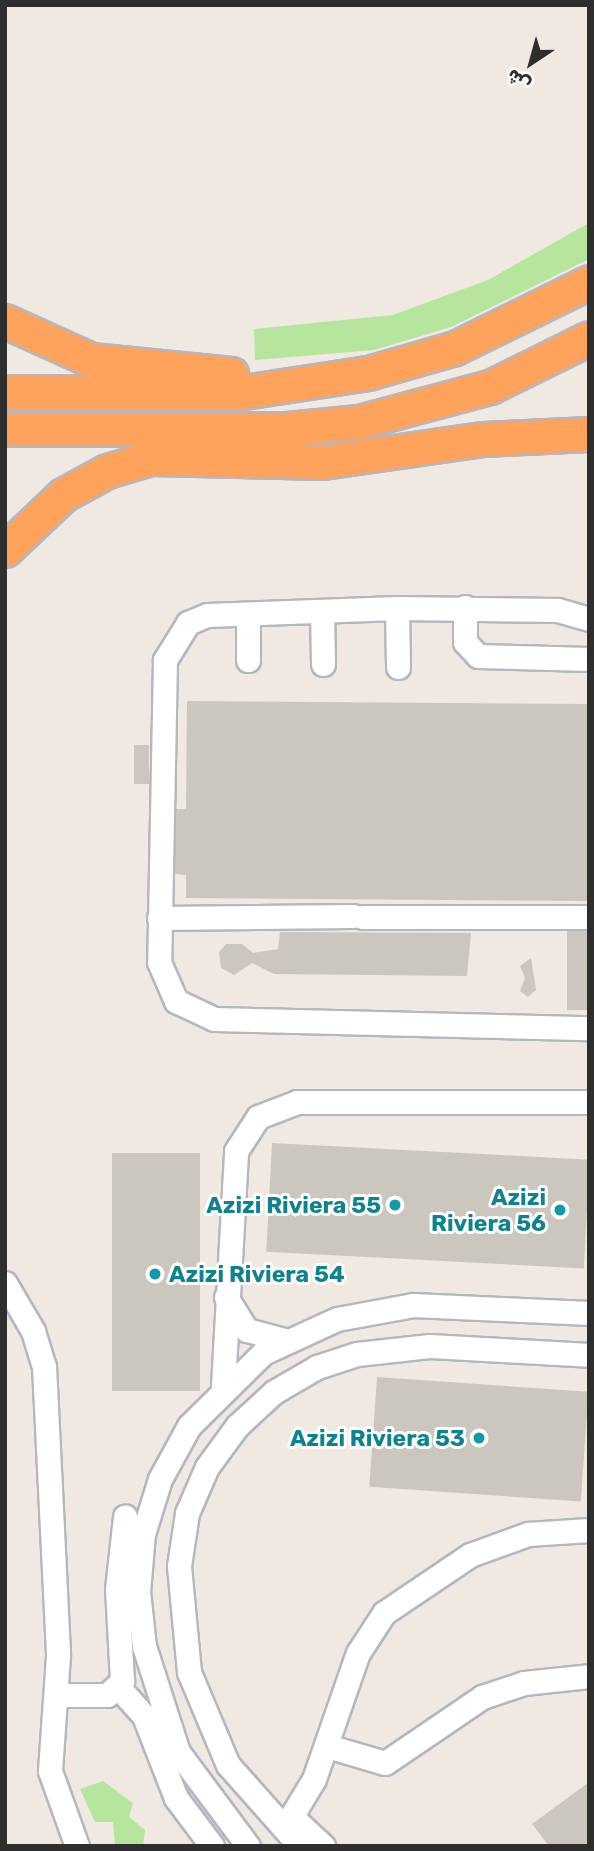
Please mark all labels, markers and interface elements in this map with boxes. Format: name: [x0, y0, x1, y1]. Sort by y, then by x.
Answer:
north arrow: [496, 28, 566, 98]
text: ش: [502, 64, 535, 97]
place label: Azizi Riviera 56: [431, 1183, 546, 1237]
place label: Azizi Riviera 55: [206, 1191, 381, 1219]
marker: Azizi Riviera 55: [387, 1197, 403, 1213]
marker: Azizi Riviera 56: [552, 1202, 568, 1218]
place label: Azizi Riviera 54: [169, 1260, 345, 1288]
marker: Azizi Riviera 54: [147, 1266, 163, 1282]
place label: Azizi Riviera 53: [290, 1424, 465, 1452]
marker: Azizi Riviera 53: [471, 1430, 487, 1446]

